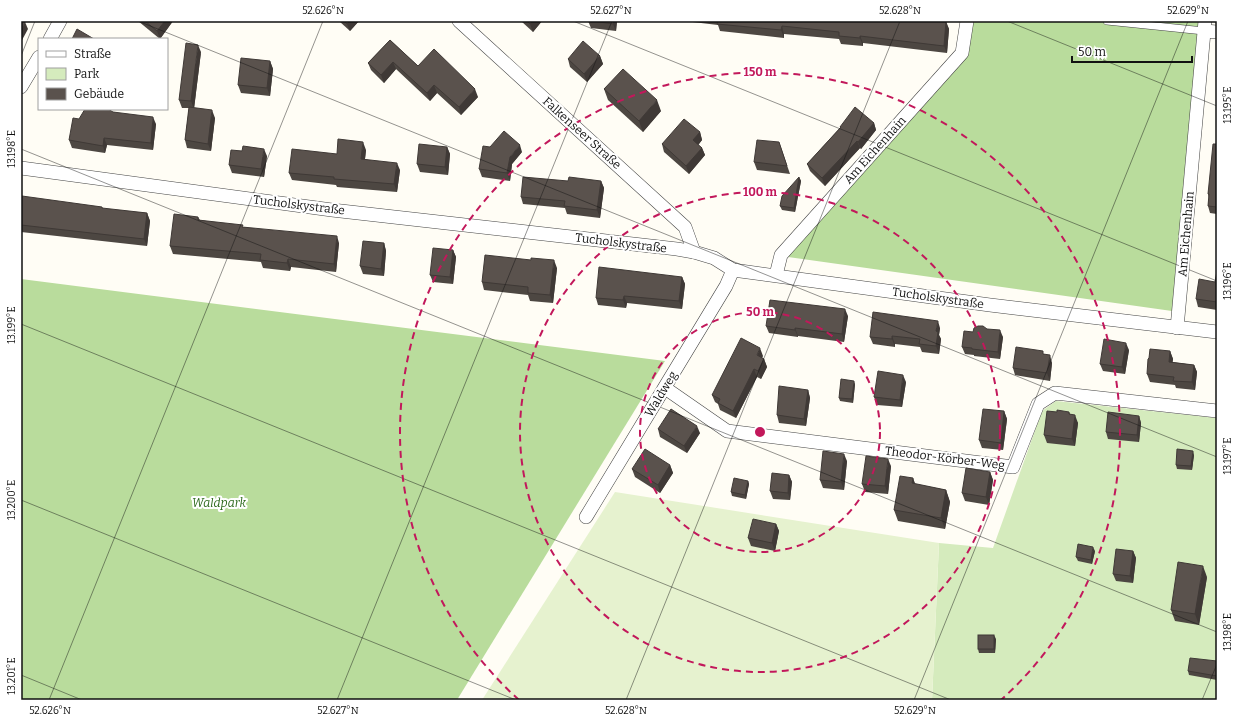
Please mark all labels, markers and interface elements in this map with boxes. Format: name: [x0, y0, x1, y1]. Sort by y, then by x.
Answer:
text: 52.626°N: [302, 5, 344, 17]
text: 52.627°N: [590, 5, 632, 17]
text: 52.628°N: [879, 5, 921, 17]
text: 52.629°N: [1167, 5, 1209, 17]
legend: [38, 38, 168, 110]
scale bar: [1072, 38, 1192, 64]
text: 50 m: [1078, 45, 1107, 59]
text: Straße: [74, 47, 111, 61]
text: 150 m: [744, 65, 777, 79]
text: Park: [74, 67, 100, 81]
text: Gebäude: [74, 87, 124, 101]
text: 13.195°E: [1222, 87, 1234, 123]
street label: Falkenseer Straße: [540, 94, 624, 172]
street label: Am Eichenhain: [841, 113, 909, 187]
text: 13.198°E: [6, 130, 18, 168]
text: 100 m: [743, 185, 778, 199]
street label: Am Eichenhain: [1175, 190, 1197, 277]
street label: Tucholskystraße: [252, 192, 346, 218]
street label: Tucholskystraße: [574, 230, 668, 256]
text: 13.196°E: [1222, 262, 1234, 300]
street label: Tucholskystraße: [891, 285, 985, 311]
text: 50 m: [746, 305, 774, 319]
text: 13.199°E: [6, 306, 18, 344]
street label: Waldweg: [642, 368, 680, 419]
centre of rings: [753, 425, 767, 439]
text: 13.197°E: [1222, 438, 1234, 474]
street label: Theodor-Körber-Weg: [884, 444, 1006, 472]
text: 13.200°E: [6, 480, 18, 520]
park label: Waldpark: [192, 496, 246, 510]
text: 13.198°E: [1222, 613, 1234, 651]
text: 13.201°E: [6, 657, 18, 695]
text: 52.626°N: [29, 705, 71, 717]
text: 52.627°N: [317, 705, 359, 717]
text: 52.628°N: [605, 705, 647, 717]
text: 52.629°N: [894, 705, 936, 717]

